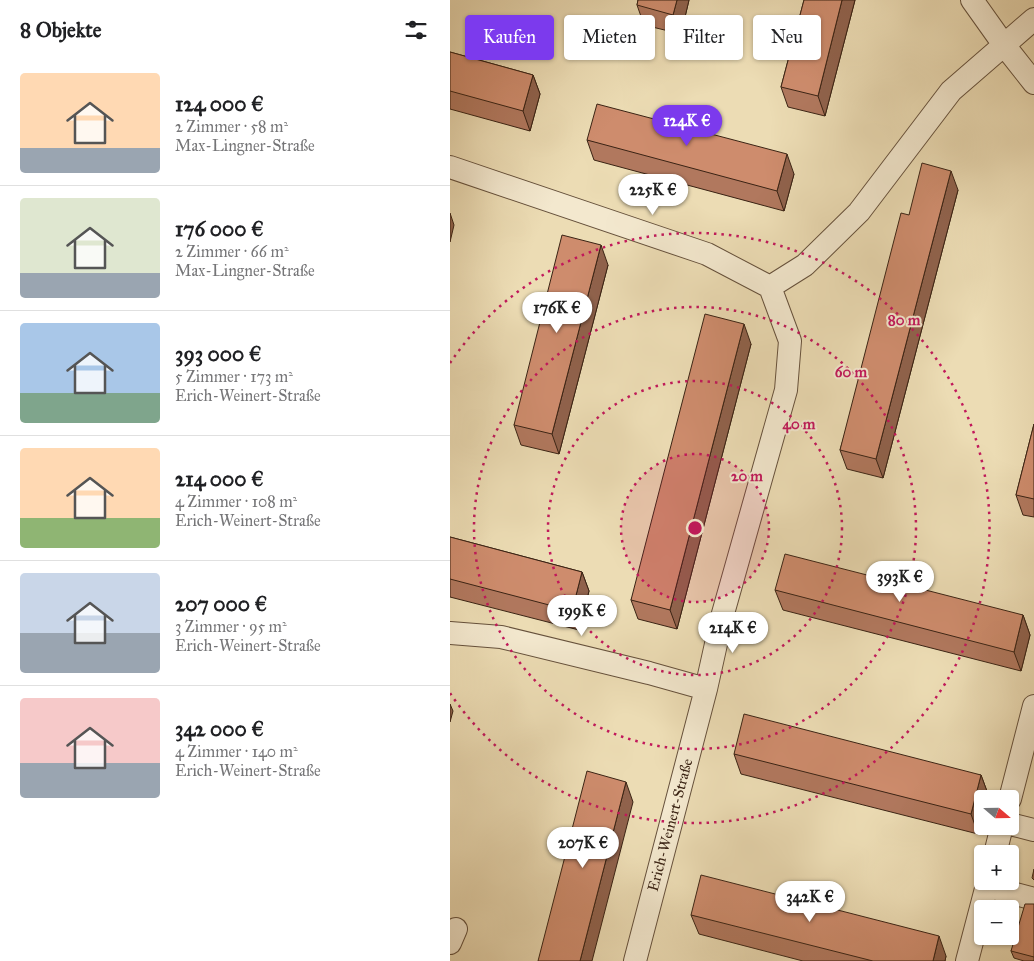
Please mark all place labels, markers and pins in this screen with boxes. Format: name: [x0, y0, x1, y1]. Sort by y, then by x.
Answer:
pin: 124K €: [646, 104, 728, 147]
pin: 225K €: [612, 174, 694, 216]
pin: 176K €: [516, 292, 598, 334]
centre of rings: [686, 519, 704, 537]
pin: 393K €: [859, 560, 941, 603]
pin: 199K €: [541, 594, 623, 637]
pin: 214K €: [692, 612, 774, 654]
pin: 207K €: [542, 826, 624, 869]
pin: 342K €: [769, 880, 851, 923]

